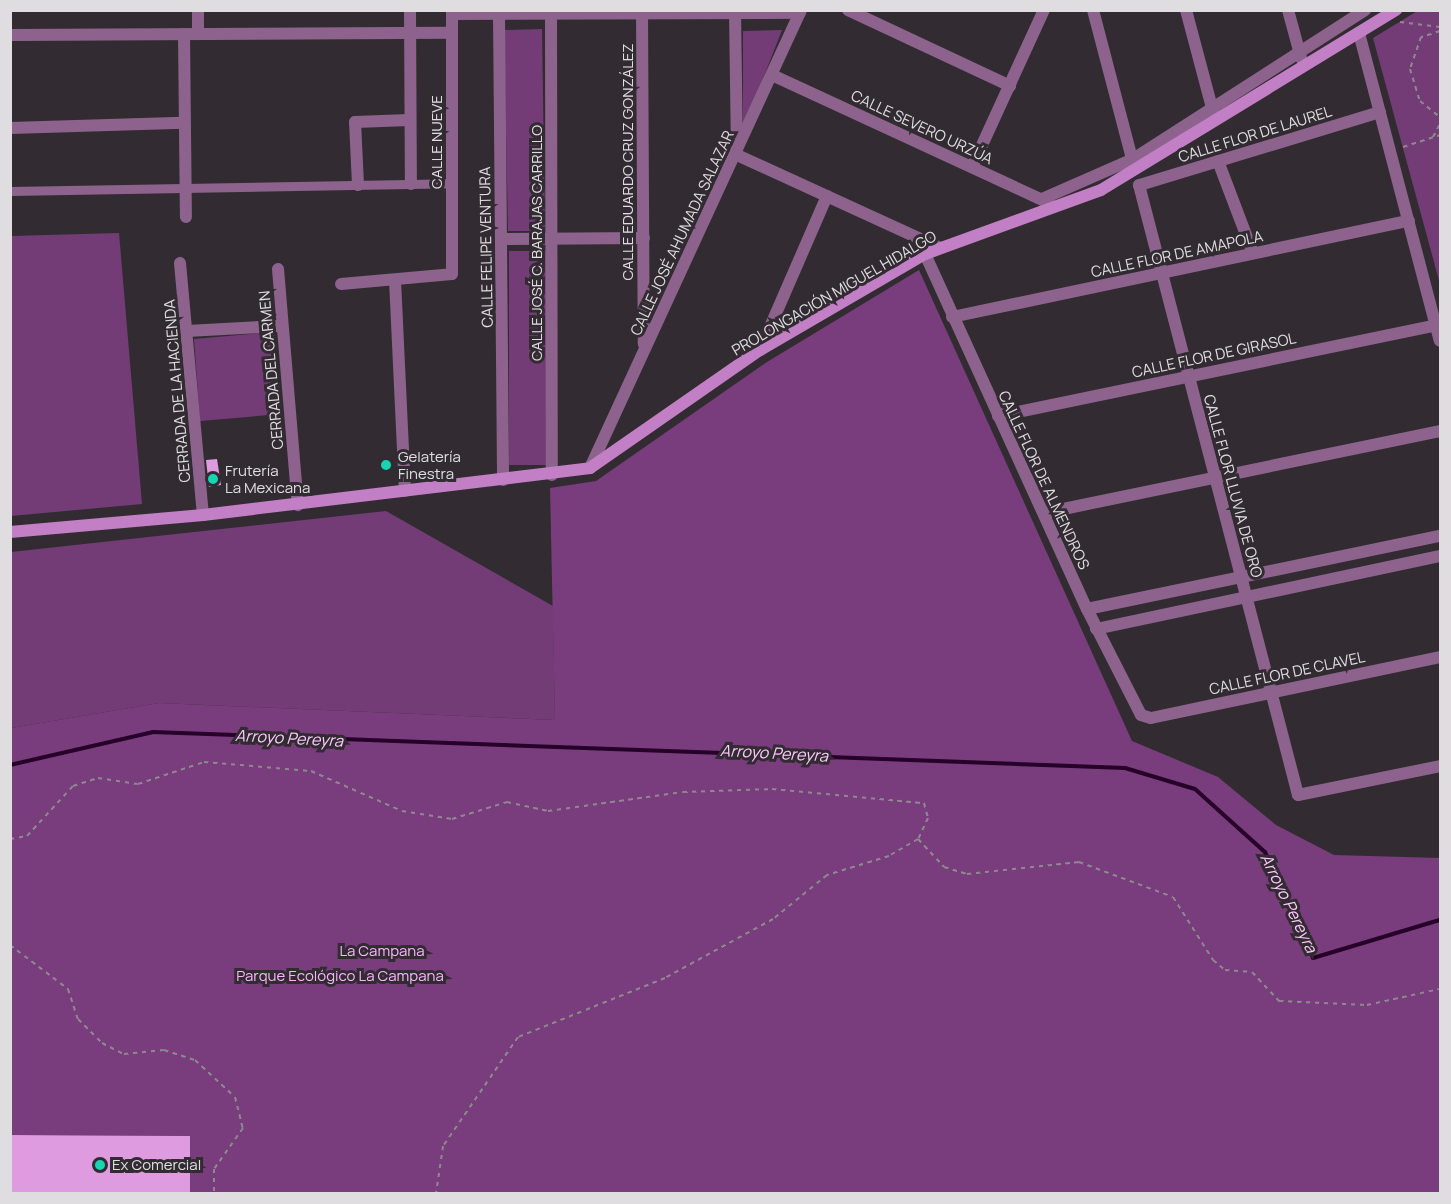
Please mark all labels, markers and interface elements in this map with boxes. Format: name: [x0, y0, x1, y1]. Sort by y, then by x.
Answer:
street label: CALLE EDUARDO CRUZ GONZÁLEZ: [619, 43, 637, 281]
street label: CALLE SEVERO URZÚA: [848, 86, 996, 168]
street label: CALLE NUEVE: [428, 95, 446, 189]
street label: CALLE FLOR DE LAUREL: [1176, 102, 1334, 166]
street label: CALLE JOSÉ C. BARAJAS CARRILLO: [528, 125, 546, 361]
street label: CALLE JOSÉ AHUMADA SALAZAR: [626, 128, 738, 338]
street label: CALLE FELIPE VENTURA: [476, 166, 496, 328]
street label: PROLONGACIÓN MIGUEL HIDALGO: [728, 227, 940, 359]
street label: CALLE FLOR DE AMAPOLA: [1089, 227, 1265, 281]
street label: CERRADA DEL CARMEN: [255, 289, 287, 451]
street label: CERRADA DE LA HACIENDA: [160, 299, 194, 483]
street label: CALLE FLOR DE GIRASOL: [1130, 329, 1298, 381]
street label: CALLE FLOR DE ALMENDROS: [995, 388, 1093, 572]
street label: CALLE FLOR LLUVIA DE ORO: [1200, 393, 1266, 579]
place label: Gelatería Finestra: [398, 447, 461, 482]
marker: Gelatería Finestra: [379, 458, 393, 472]
place label: Frutería La Mexicana: [225, 461, 310, 496]
marker: Frutería La Mexicana: [206, 472, 220, 486]
street label: CALLE FLOR DE CLAVEL: [1207, 648, 1367, 698]
water label: Arroyo Pereyra: [235, 726, 343, 750]
water label: Arroyo Pereyra: [720, 741, 828, 765]
water label: Arroyo Pereyra: [1257, 850, 1321, 956]
park label: La Campana: [339, 942, 425, 960]
park label: Parque Ecológico La Campana: [236, 967, 444, 985]
place label: Ex Comercial: [112, 1156, 201, 1174]
marker: Ex Comercial: [93, 1158, 107, 1172]

